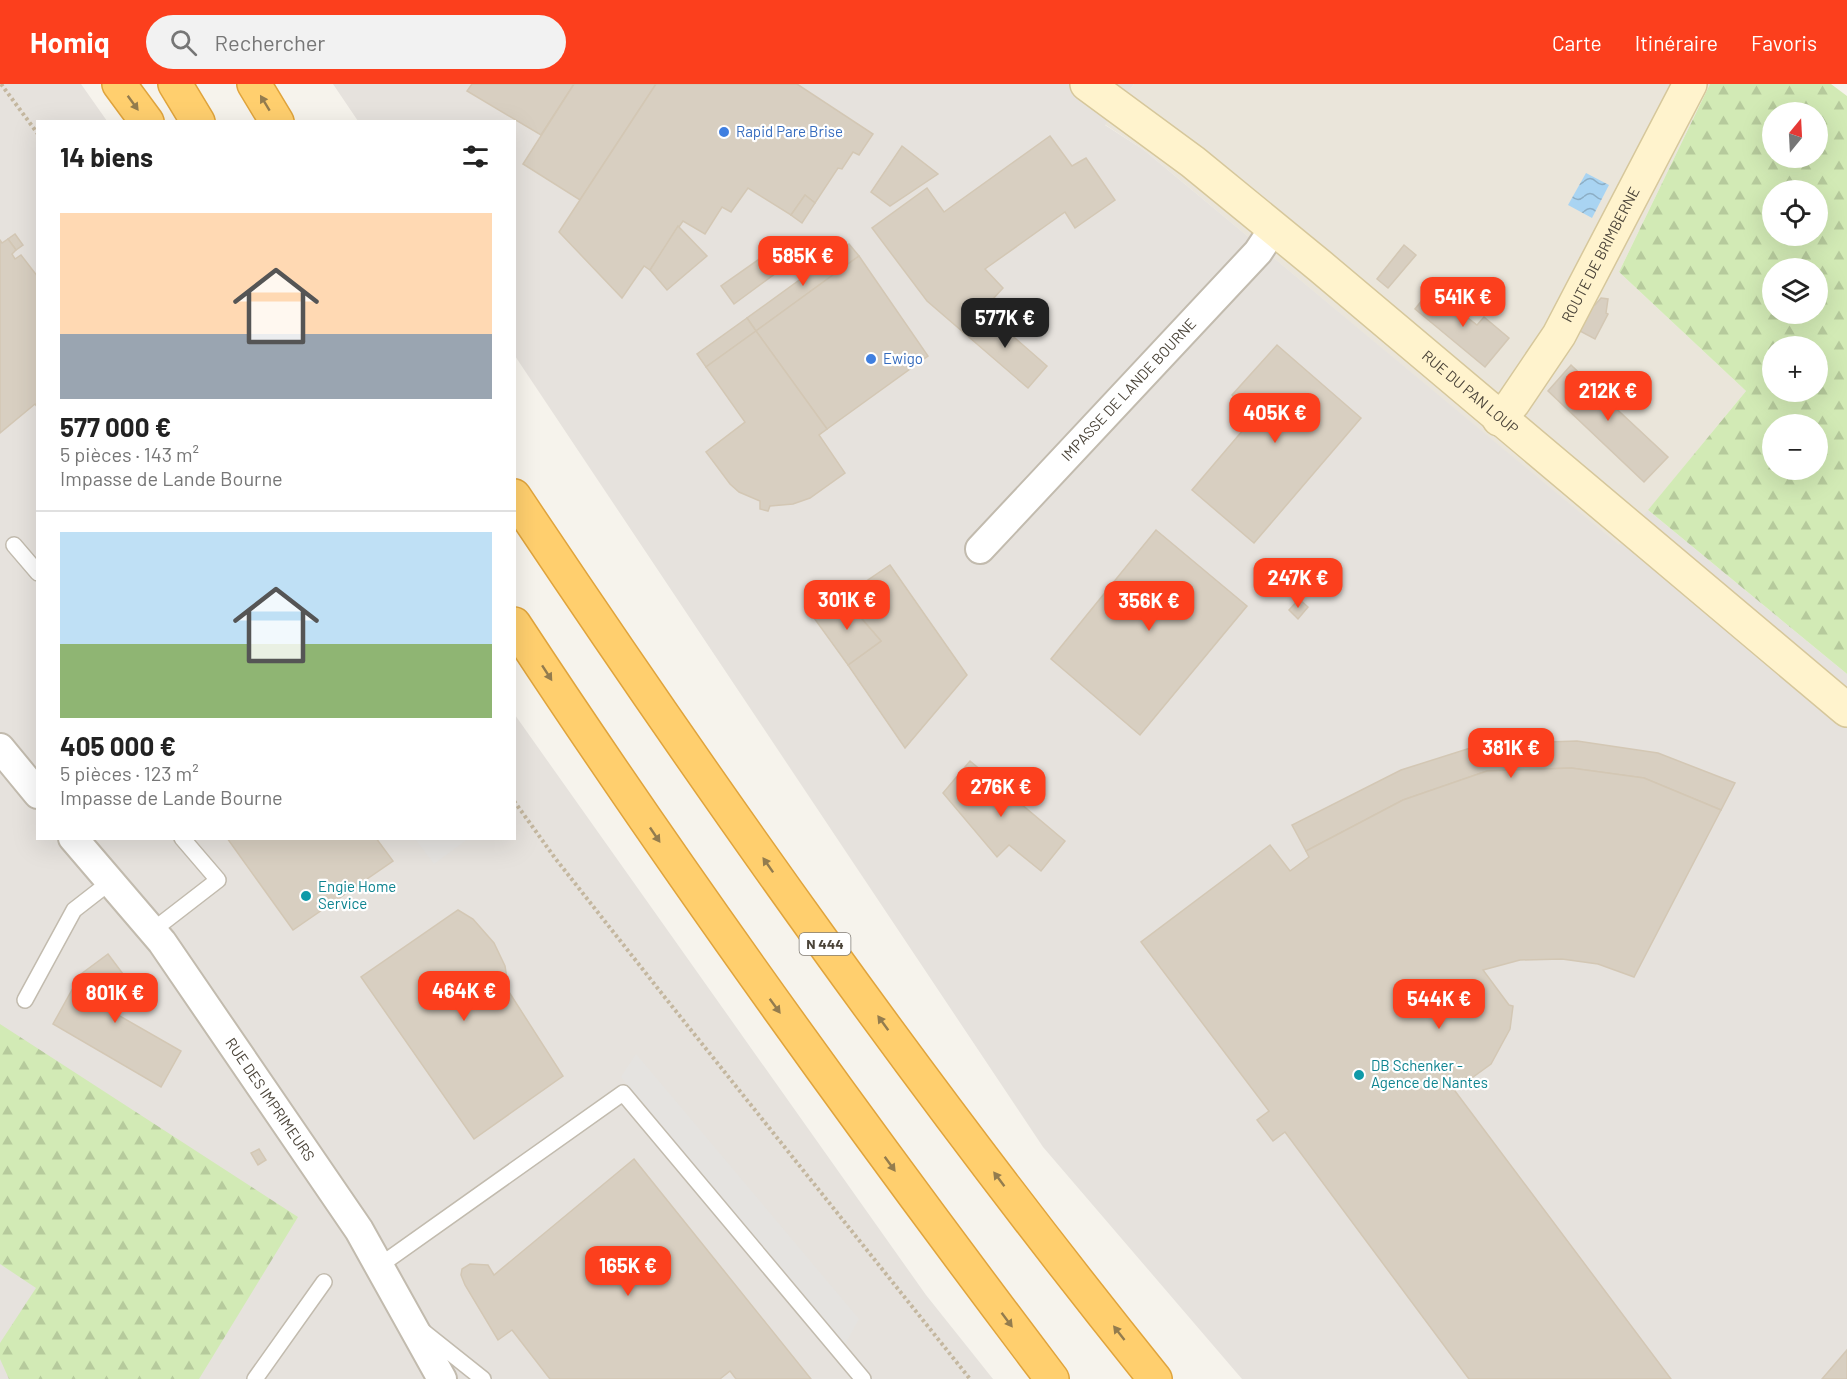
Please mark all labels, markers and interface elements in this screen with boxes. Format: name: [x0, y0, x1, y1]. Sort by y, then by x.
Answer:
search box: [146, 15, 566, 69]
text: Homiq: [30, 25, 110, 59]
icon: search: [167, 26, 200, 59]
text: Rechercher: [215, 29, 325, 55]
text: Carte: [1552, 30, 1602, 55]
text: Itinéraire: [1635, 30, 1718, 55]
text: Favoris: [1751, 30, 1817, 55]
one-way arrow: [127, 94, 139, 110]
one-way arrow: [260, 95, 271, 111]
north arrow: [1762, 102, 1828, 168]
map controls: [1762, 102, 1828, 480]
place label: Rapid Pare Brise: [736, 122, 843, 140]
marker: Rapid Pare Brise: [717, 125, 731, 139]
icon: filters: [459, 140, 492, 173]
text: 14 biens: [60, 141, 153, 172]
button: locate: [1762, 180, 1828, 246]
street label: ROUTE DE BRIMBERNE: [1557, 183, 1643, 325]
pin: 585K €: [754, 236, 852, 287]
text: 585K €: [772, 243, 834, 267]
icon: home: [222, 252, 330, 360]
button: layers: [1762, 258, 1828, 324]
pin: 541K €: [1414, 277, 1512, 328]
text: 541K €: [1434, 284, 1492, 308]
pin: 577K €: [956, 298, 1054, 349]
text: 577K €: [975, 305, 1035, 329]
street label: IMPASSE DE LANDE BOURNE: [1057, 314, 1199, 464]
button: +: [1762, 336, 1828, 402]
street label: RUE DU PAN LOUP: [1419, 346, 1523, 437]
place label: Ewigo: [883, 349, 923, 367]
marker: Ewigo: [864, 352, 878, 366]
pin: 212K €: [1559, 371, 1657, 422]
text: 212K €: [1579, 378, 1637, 402]
pin: 405K €: [1226, 393, 1324, 444]
text: 405K €: [1243, 400, 1307, 424]
text: 577 000 €: [60, 411, 171, 442]
button: −: [1762, 414, 1828, 480]
text: 5 pièces · 143 m²: [60, 442, 199, 466]
text: Impasse de Lande Bourne: [60, 466, 283, 490]
pin: 247K €: [1249, 558, 1347, 609]
text: 247K €: [1268, 565, 1328, 589]
icon: home: [222, 571, 330, 679]
pin: 301K €: [798, 580, 896, 631]
pin: 356K €: [1100, 581, 1198, 632]
text: 301K €: [818, 587, 876, 611]
text: 356K €: [1118, 588, 1180, 612]
one-way arrow: [541, 665, 552, 681]
pin: 381K €: [1462, 728, 1560, 779]
text: 405 000 €: [60, 730, 176, 761]
text: 381K €: [1482, 735, 1540, 759]
text: 5 pièces · 123 m²: [60, 761, 199, 785]
pin: 276K €: [952, 767, 1050, 818]
text: 276K €: [970, 774, 1032, 798]
text: Impasse de Lande Bourne: [60, 785, 283, 809]
one-way arrow: [649, 826, 661, 842]
one-way arrow: [763, 857, 774, 873]
place label: Engie Home Service: [318, 877, 396, 912]
marker: Engie Home Service: [299, 889, 313, 903]
road number: N 444: [800, 933, 850, 955]
pin: 464K €: [415, 971, 513, 1022]
pin: 801K €: [66, 973, 164, 1024]
text: 464K €: [432, 978, 496, 1002]
pin: 544K €: [1390, 979, 1488, 1030]
text: 801K €: [86, 980, 144, 1004]
text: 544K €: [1407, 986, 1471, 1010]
one-way arrow: [769, 998, 781, 1014]
one-way arrow: [877, 1015, 889, 1030]
street label: RUE DES IMPRIMEURS: [222, 1034, 319, 1164]
place label: DB Schenker - Agence de Nantes: [1371, 1056, 1488, 1091]
marker: DB Schenker - Agence de Nantes: [1352, 1068, 1366, 1082]
one-way arrow: [884, 1156, 896, 1171]
one-way arrow: [993, 1171, 1006, 1187]
pin: 165K €: [579, 1246, 677, 1297]
text: 165K €: [599, 1253, 657, 1277]
one-way arrow: [1001, 1312, 1013, 1327]
one-way arrow: [1112, 1325, 1125, 1341]

